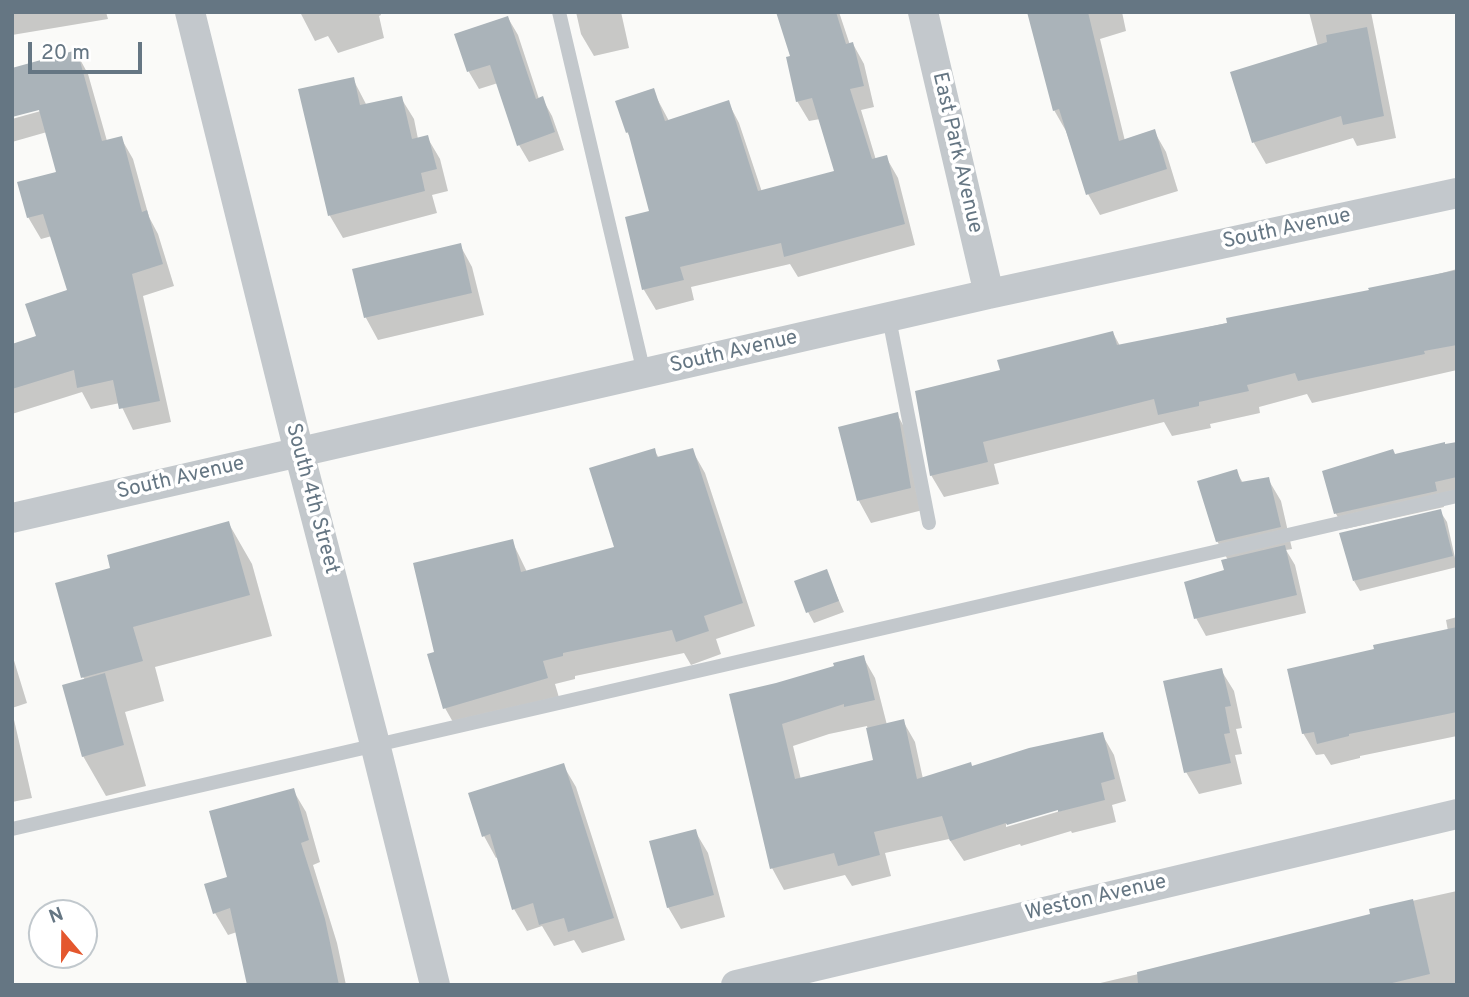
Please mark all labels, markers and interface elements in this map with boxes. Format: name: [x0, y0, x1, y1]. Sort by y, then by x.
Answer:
scale bar: [32, 28, 145, 72]
text: 20 m: [41, 40, 90, 67]
street label: East Park Avenue: [925, 70, 987, 236]
street label: South Avenue: [1221, 204, 1353, 256]
street label: South Avenue: [668, 326, 800, 380]
street label: South 4th Street: [279, 421, 343, 577]
street label: South Avenue: [115, 452, 247, 506]
street label: Weston Avenue: [1023, 870, 1169, 928]
north arrow: [28, 899, 98, 969]
text: N: [46, 903, 67, 930]

